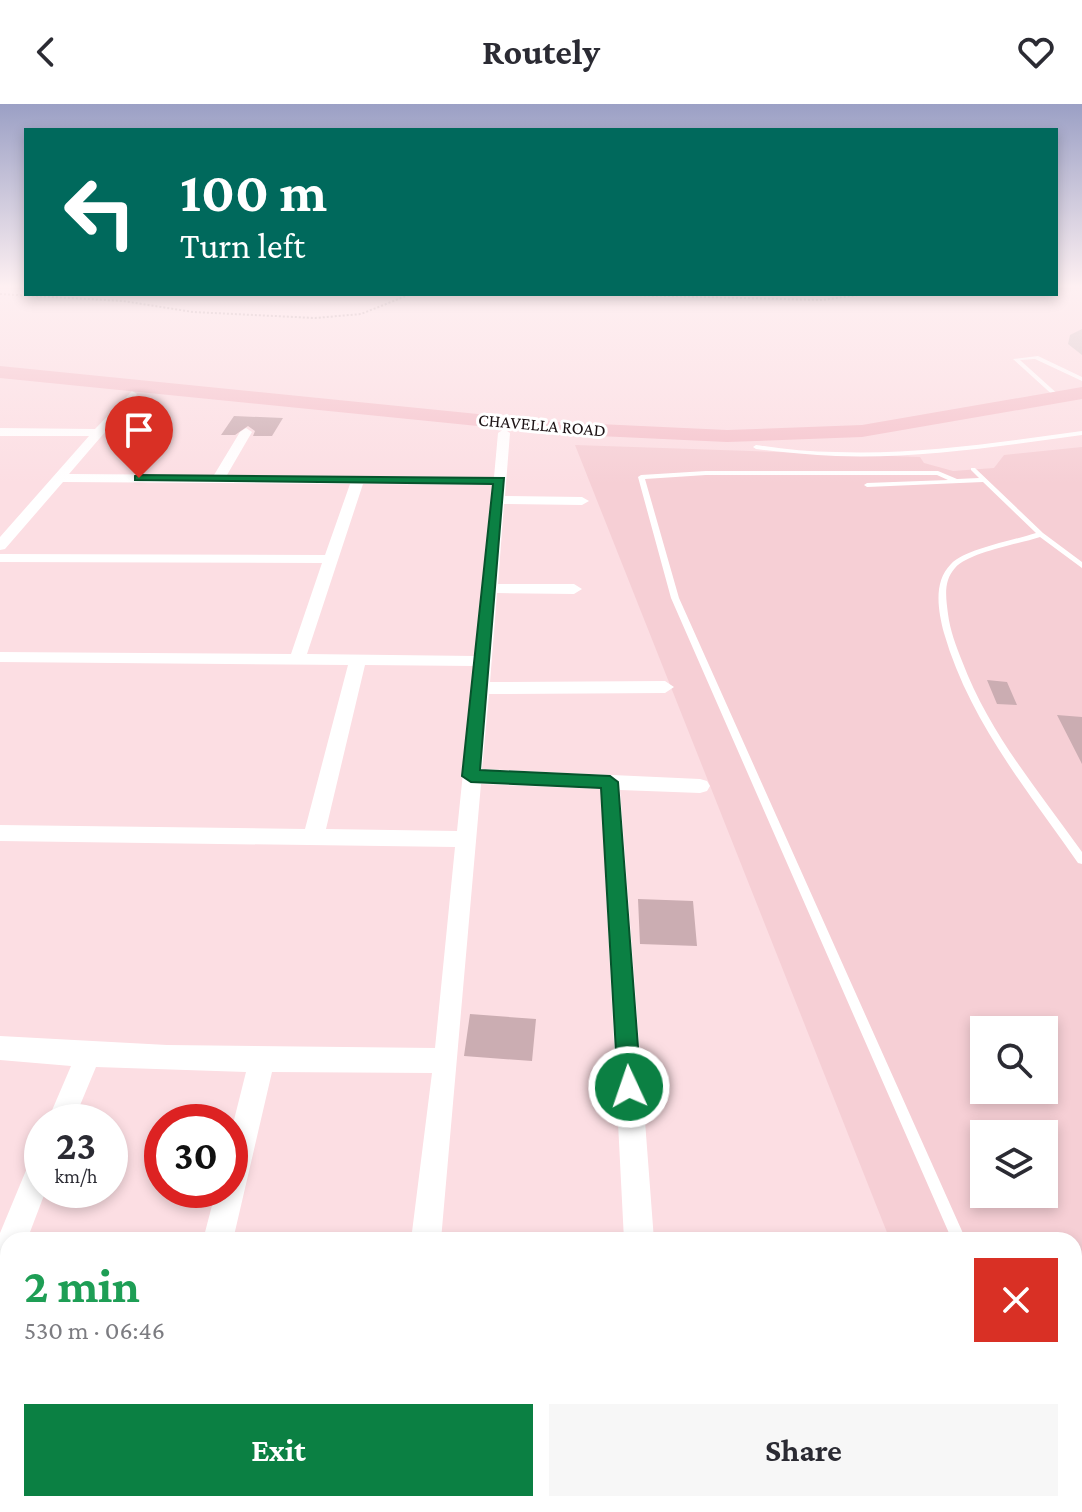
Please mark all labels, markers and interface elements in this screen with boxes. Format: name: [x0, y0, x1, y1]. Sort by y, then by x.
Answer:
icon: back: [24, 30, 68, 74]
icon: heart: [1014, 30, 1058, 74]
text: Routely: [482, 32, 600, 72]
icon: left: [48, 160, 152, 264]
text: 100 m: [180, 161, 327, 223]
text: Turn left: [180, 226, 305, 266]
pin: [105, 396, 173, 478]
icon: arrive: [117, 408, 161, 452]
street label: CHAVELLA ROAD: [477, 409, 607, 441]
map controls: [970, 1016, 1058, 1208]
button: search: [970, 1016, 1058, 1104]
position arrow: [587, 1045, 671, 1129]
speed limit sign: 30: [144, 1104, 248, 1208]
button: layers: [970, 1120, 1058, 1208]
text: 23: [56, 1123, 96, 1168]
text: km/h: [54, 1165, 98, 1187]
button: close: [974, 1258, 1058, 1342]
text: 2 min: [24, 1259, 140, 1312]
text: 530 m · 06:46: [24, 1316, 165, 1345]
button: Exit: [24, 1404, 533, 1496]
button: Share: [549, 1404, 1058, 1496]

